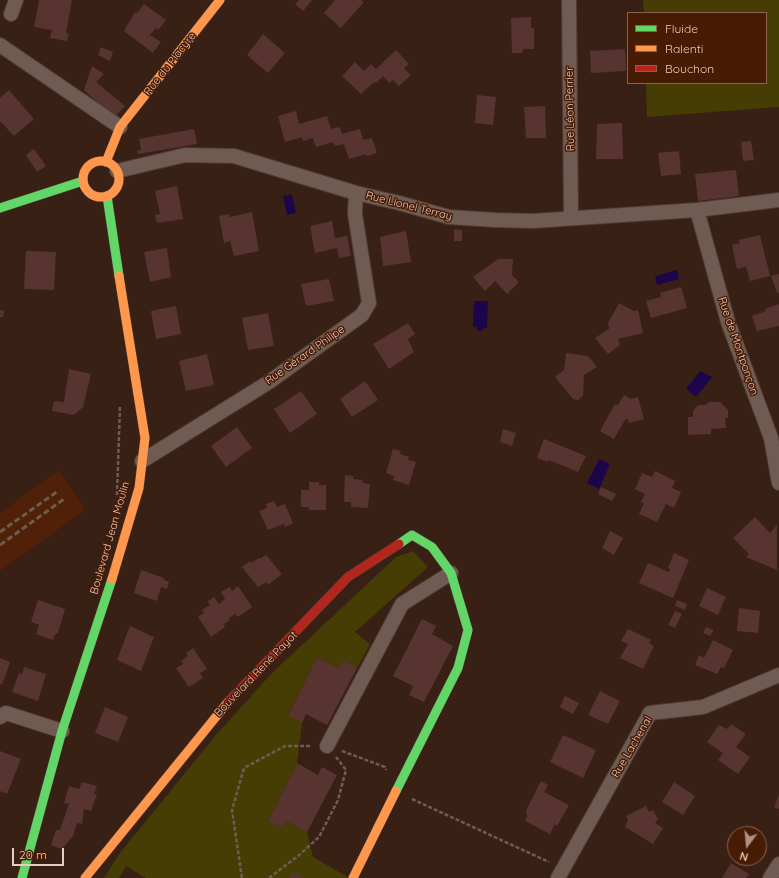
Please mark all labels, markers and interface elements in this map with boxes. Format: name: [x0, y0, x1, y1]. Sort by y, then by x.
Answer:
legend: [627, 12, 767, 84]
text: Fluide: [665, 21, 698, 36]
street label: Rue du Placyre: [141, 30, 199, 98]
text: Ralenti: [665, 41, 703, 56]
text: Bouchon: [665, 61, 714, 76]
street label: Rue Léon Perrier: [563, 67, 577, 151]
street label: Rue Lionel Terray: [364, 189, 454, 223]
street label: Rue de Montponçon: [715, 295, 761, 397]
street label: Rue Gérard Philipe: [263, 323, 347, 387]
street label: Boulevard Jean Moulin: [88, 480, 132, 596]
street label: Bouvelard René Payot: [212, 629, 300, 719]
street label: Rue Lachenal: [609, 714, 655, 780]
north arrow: [727, 826, 767, 866]
scale bar: [14, 840, 66, 866]
text: 20 m: [19, 847, 47, 862]
text: N: [738, 849, 750, 864]

